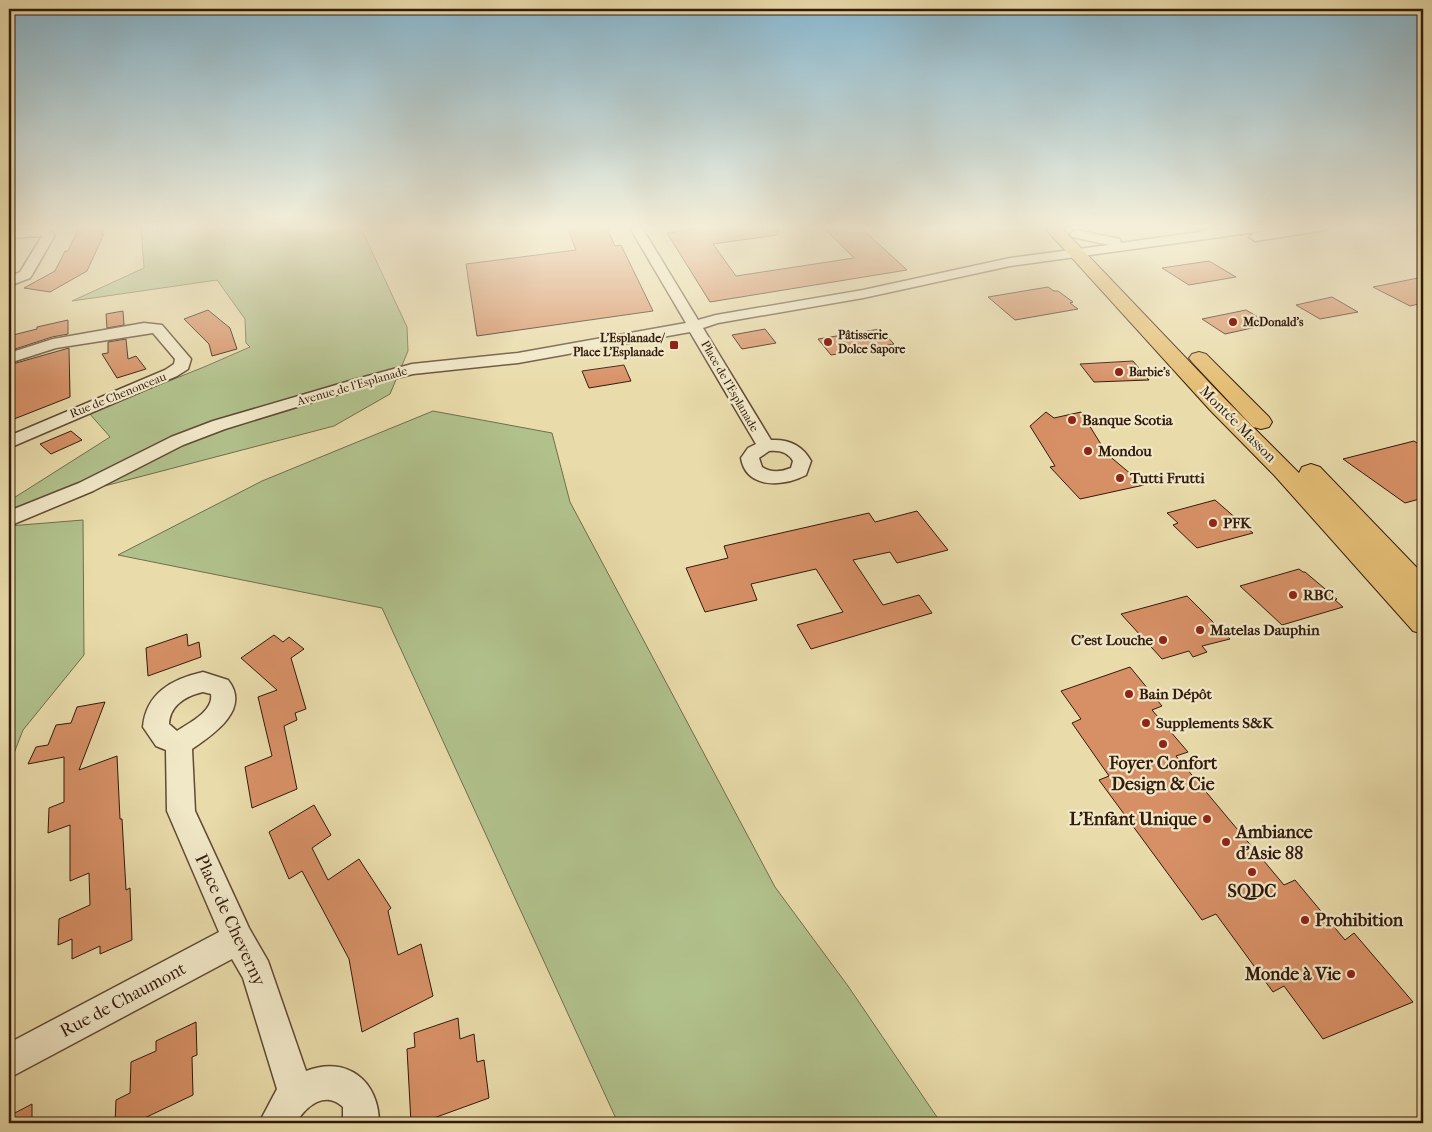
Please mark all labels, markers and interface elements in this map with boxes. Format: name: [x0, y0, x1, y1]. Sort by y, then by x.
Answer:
place label: McDonald's: [1242, 315, 1304, 329]
marker: McDonald's: [1227, 316, 1239, 328]
place label: Pâtisserie Dolce Sapore: [838, 328, 905, 357]
place label: L'Esplanade/ Place L'Esplanade: [573, 331, 666, 360]
marker: Pâtisserie Dolce Sapore: [822, 336, 834, 348]
street label: Place de l'Esplanade: [698, 338, 762, 434]
marker: L'Esplanade/ Place L'Esplanade: [668, 339, 680, 351]
street label: Avenue de l'Esplanade: [294, 364, 409, 409]
place label: Barbie's: [1129, 365, 1171, 379]
marker: Barbie's: [1113, 366, 1125, 378]
street label: Rue de Chenonceau: [68, 369, 168, 421]
street label: Montée Masson: [1196, 382, 1280, 466]
place label: Banque Scotia: [1082, 411, 1174, 429]
marker: Banque Scotia: [1066, 414, 1078, 426]
place label: Mondou: [1097, 442, 1152, 460]
marker: Mondou: [1082, 445, 1094, 457]
place label: Tutti Frutti: [1129, 469, 1205, 487]
marker: Tutti Frutti: [1114, 472, 1126, 484]
place label: PFK: [1223, 514, 1252, 532]
marker: PFK: [1207, 517, 1219, 529]
place label: RBC: [1303, 586, 1334, 604]
marker: RBC: [1287, 589, 1299, 601]
place label: Matelas Dauphin: [1209, 621, 1320, 639]
marker: Matelas Dauphin: [1194, 624, 1206, 636]
place label: C'est Louche: [1071, 631, 1154, 649]
marker: C'est Louche: [1157, 634, 1169, 646]
place label: Bain Dépôt: [1139, 685, 1213, 703]
marker: Bain Dépôt: [1123, 688, 1135, 700]
place label: Supplements S&K: [1156, 714, 1274, 732]
marker: Supplements S&K: [1140, 717, 1152, 729]
marker: Foyer Confort Design & Cie: [1157, 738, 1169, 750]
place label: Foyer Confort Design & Cie: [1108, 753, 1218, 795]
place label: L'Enfant Unique: [1069, 809, 1197, 830]
marker: L'Enfant Unique: [1201, 813, 1213, 825]
place label: Ambiance d'Asie 88: [1235, 822, 1313, 864]
marker: Ambiance d'Asie 88: [1220, 836, 1232, 848]
street label: Place de Cheverny: [190, 851, 270, 991]
marker: SQDC: [1246, 866, 1258, 878]
place label: SQDC: [1228, 881, 1276, 902]
place label: Prohibition: [1315, 910, 1404, 931]
marker: Prohibition: [1299, 914, 1311, 926]
street label: Rue de Chaumont: [56, 958, 190, 1042]
place label: Monde à Vie: [1244, 964, 1341, 985]
marker: Monde à Vie: [1345, 968, 1357, 980]

